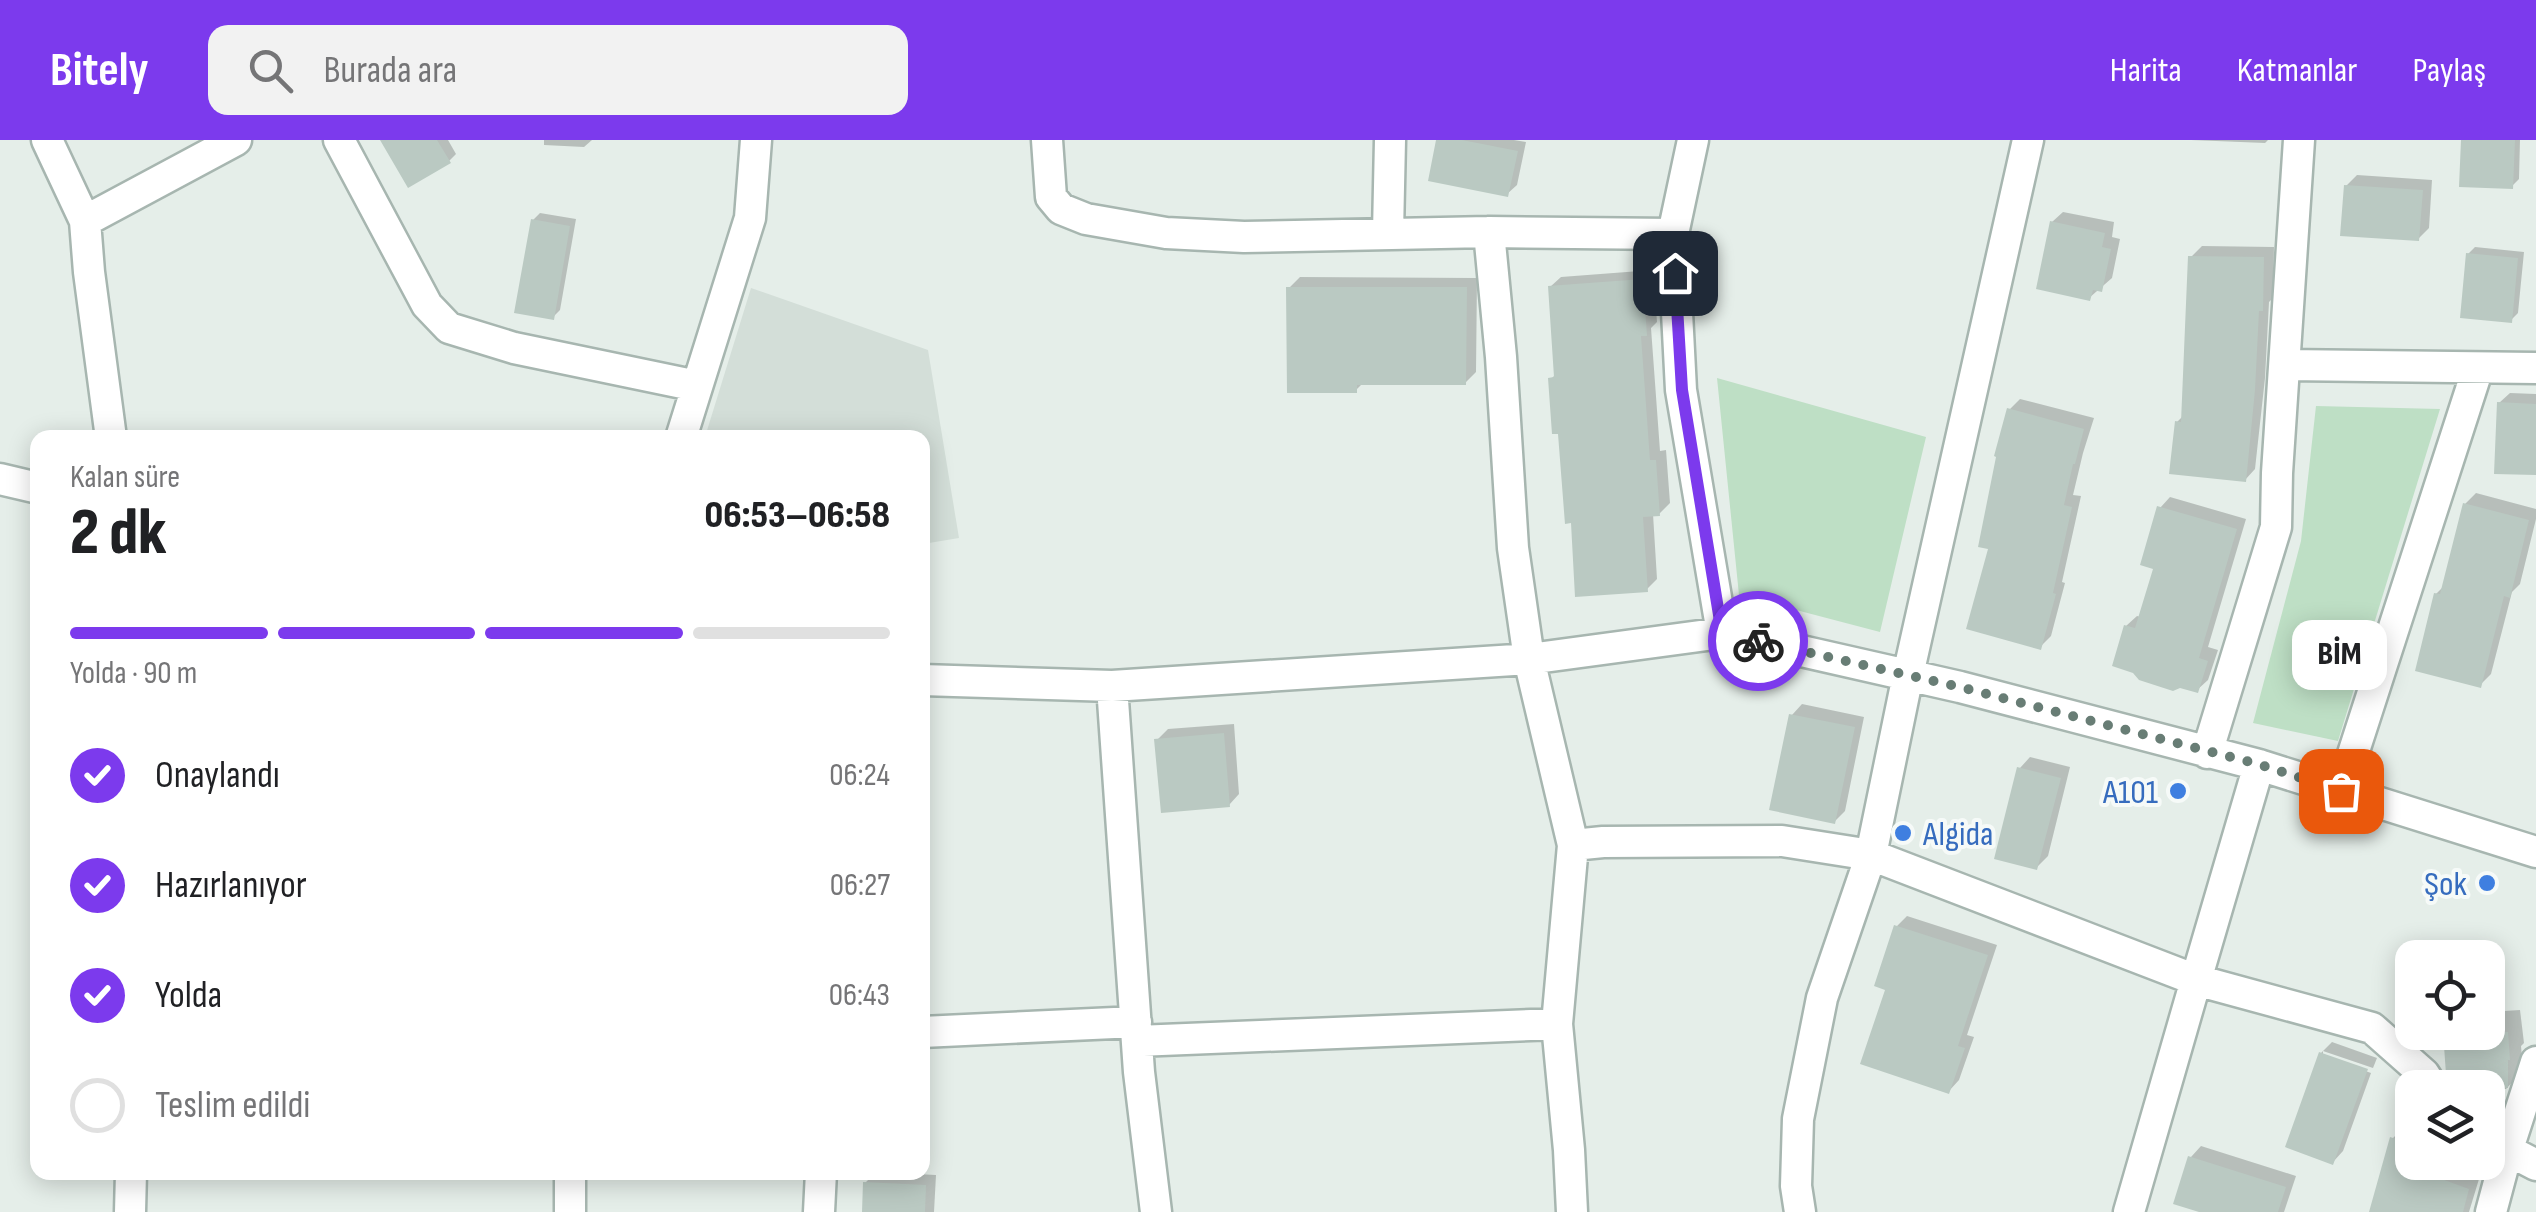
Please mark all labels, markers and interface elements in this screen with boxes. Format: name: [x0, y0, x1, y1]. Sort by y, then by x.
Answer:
search box: [208, 25, 908, 115]
text: Bitely: [50, 42, 148, 99]
icon: search: [243, 43, 298, 98]
text: Burada ara: [323, 48, 457, 93]
text: Harita: [2110, 49, 2182, 92]
text: Katmanlar: [2237, 49, 2357, 92]
text: Paylaş: [2412, 49, 2486, 92]
pin: [1633, 231, 1718, 316]
icon: home: [1648, 246, 1703, 301]
text: Kalan süre: [70, 458, 180, 497]
text: 06:53–06:58: [705, 493, 890, 538]
text: 2 dk: [70, 495, 167, 573]
courier: [1708, 591, 1808, 691]
icon: bike: [1731, 614, 1786, 669]
callout: BİM: [2294, 621, 2388, 691]
text: BİM: [2318, 635, 2361, 674]
text: Yolda · 90 m: [70, 654, 197, 693]
icon: check: [70, 748, 125, 803]
pin: [2299, 749, 2384, 834]
text: Onaylandı: [155, 753, 280, 798]
text: 06:24: [829, 756, 890, 795]
icon: bag: [2314, 764, 2369, 819]
place label: A101: [2102, 771, 2158, 814]
marker: A101: [2167, 780, 2189, 802]
place label: Algida: [1922, 813, 1994, 856]
marker: Algida: [1892, 822, 1914, 844]
icon: check: [70, 858, 125, 913]
text: Hazırlanıyor: [155, 863, 307, 908]
place label: Şok: [2424, 863, 2468, 906]
text: 06:27: [830, 866, 890, 905]
marker: Şok: [2476, 872, 2498, 894]
map controls: [2395, 940, 2505, 1180]
button: locate: [2395, 940, 2505, 1050]
icon: check: [70, 968, 125, 1023]
text: Yolda: [155, 973, 222, 1018]
text: 06:43: [829, 976, 890, 1015]
button: layers: [2395, 1070, 2505, 1180]
text: Teslim edildi: [155, 1083, 310, 1128]

